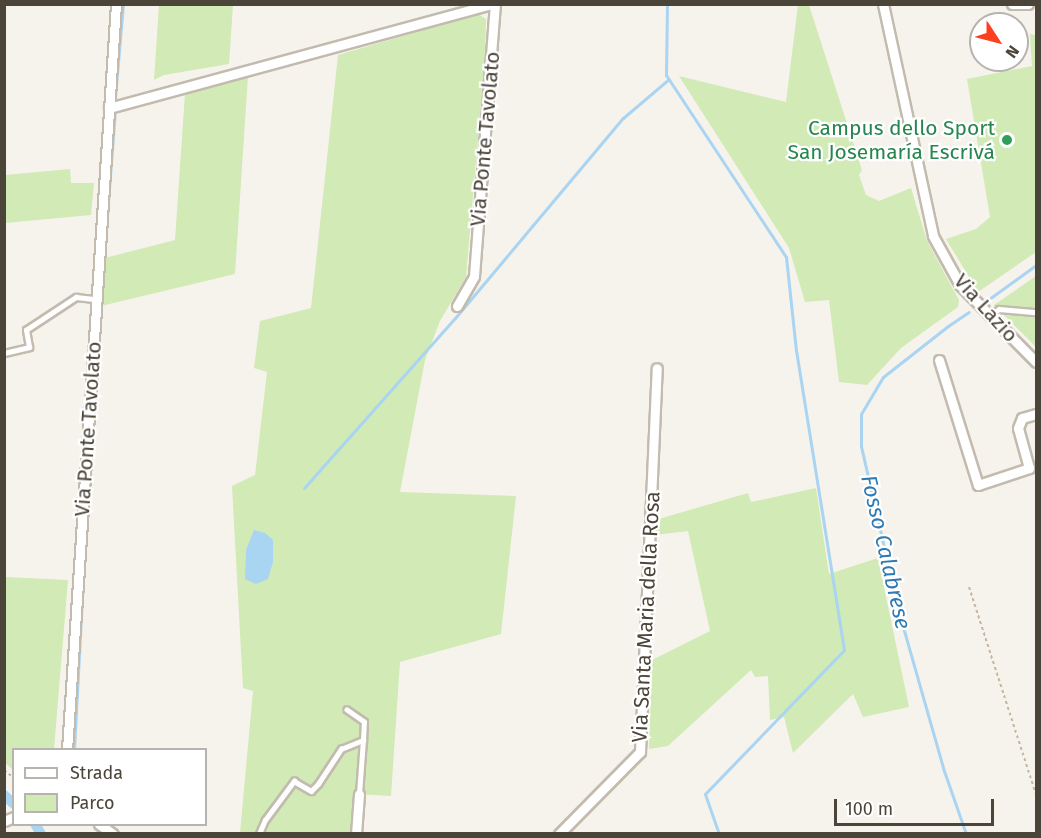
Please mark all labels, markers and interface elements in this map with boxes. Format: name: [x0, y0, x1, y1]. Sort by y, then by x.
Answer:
north arrow: [969, 12, 1029, 72]
text: N: [1002, 42, 1023, 62]
street label: Via Ponte Tavolato: [465, 51, 505, 227]
place label: Campus dello Sport San Josemaría Escrivá: [787, 115, 995, 165]
marker: Campus dello Sport San Josemaría Escrivá: [1000, 133, 1014, 147]
street label: Via Lazio: [949, 268, 1023, 348]
street label: Via Ponte Tavolato: [69, 341, 107, 517]
water label: Fosso Calabrese: [855, 472, 917, 632]
street label: Via Santa Maria della Rosa: [627, 491, 665, 743]
legend: [12, 748, 207, 826]
text: Strada: [70, 762, 123, 784]
scale bar: [837, 787, 998, 825]
text: Parco: [70, 792, 114, 814]
text: 100 m: [845, 798, 893, 820]

